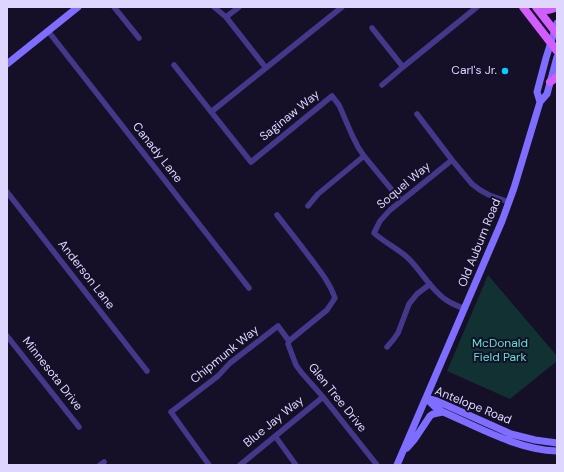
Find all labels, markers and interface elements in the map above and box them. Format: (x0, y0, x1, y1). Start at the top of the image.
place label: Carl's Jr. (451, 64, 497, 78)
marker: Carl's Jr. (500, 66, 510, 76)
street label: Saginaw Way (257, 88, 323, 144)
street label: Canady Lane (129, 120, 185, 186)
street label: Soquel Way (374, 160, 434, 212)
street label: Old Auburn Road (456, 197, 504, 289)
street label: Anderson Lane (55, 238, 117, 312)
street label: Chipmunk Way (188, 323, 262, 387)
street label: Minnesota Drive (19, 334, 85, 414)
park label: McDonald Field Park (472, 337, 528, 365)
street label: Glen Tree Drive (305, 361, 369, 435)
street label: Antelope Road (433, 384, 513, 428)
street label: Blue Jay Way (241, 393, 307, 451)

